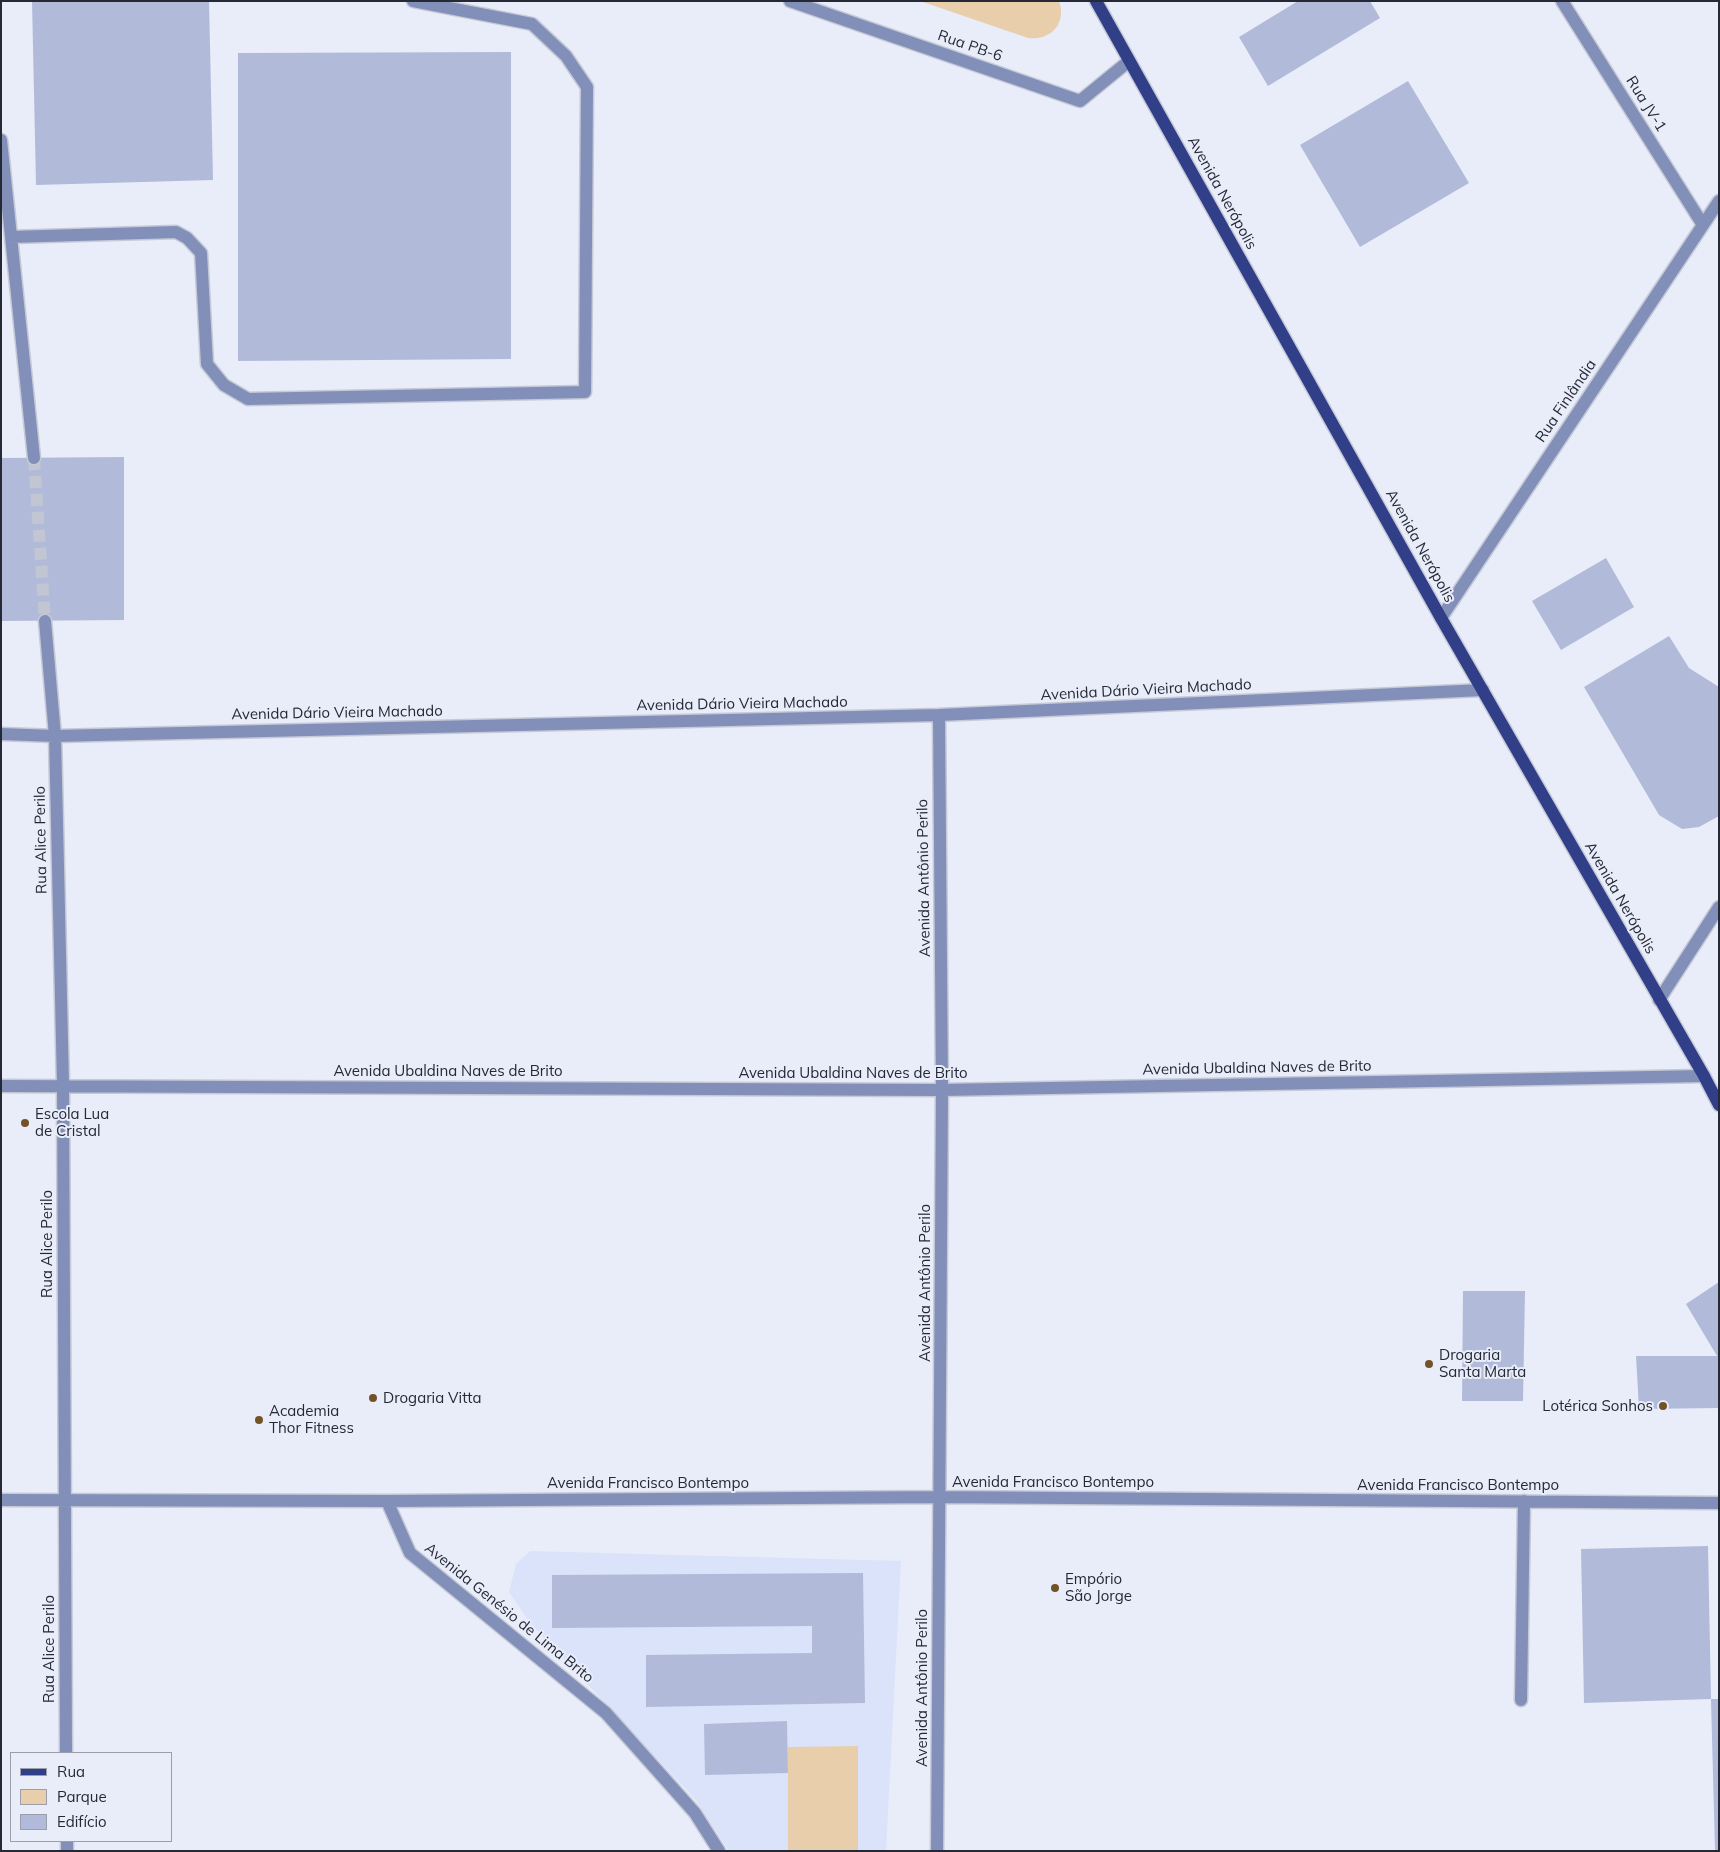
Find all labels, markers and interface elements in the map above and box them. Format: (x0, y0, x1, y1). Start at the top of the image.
street label: Rua PB-6 (935, 27, 1005, 65)
street label: Rua JV-1 (1622, 73, 1670, 135)
street label: Avenida Nerópolis (1184, 133, 1260, 253)
street label: Rua Finlândia (1532, 356, 1600, 446)
street label: Avenida Nerópolis (1382, 486, 1458, 606)
street label: Avenida Dário Vieira Machado (1040, 675, 1252, 705)
street label: Avenida Dário Vieira Machado (636, 693, 848, 715)
street label: Avenida Dário Vieira Machado (231, 702, 443, 724)
street label: Rua Alice Perilo (31, 786, 51, 894)
street label: Avenida Antônio Perilo (914, 799, 934, 957)
street label: Avenida Nerópolis (1581, 839, 1659, 957)
street label: Avenida Ubaldina Naves de Brito (1142, 1057, 1372, 1079)
street label: Avenida Ubaldina Naves de Brito (333, 1062, 563, 1080)
street label: Avenida Ubaldina Naves de Brito (738, 1064, 968, 1082)
place label: Escola Lua de Cristal (35, 1105, 109, 1140)
marker: Escola Lua de Cristal (19, 1117, 31, 1129)
street label: Rua Alice Perilo (38, 1190, 56, 1298)
street label: Avenida Antônio Perilo (916, 1204, 934, 1362)
place label: Drogaria Santa Marta (1439, 1346, 1526, 1381)
marker: Drogaria Santa Marta (1423, 1358, 1435, 1370)
place label: Drogaria Vitta (383, 1389, 481, 1407)
marker: Drogaria Vitta (367, 1392, 379, 1404)
place label: Lotérica Sonhos (1542, 1397, 1653, 1415)
marker: Lotérica Sonhos (1657, 1400, 1669, 1412)
place label: Academia Thor Fitness (269, 1402, 354, 1437)
marker: Academia Thor Fitness (253, 1414, 265, 1426)
street label: Avenida Francisco Bontempo (952, 1473, 1154, 1491)
street label: Avenida Francisco Bontempo (547, 1474, 749, 1492)
street label: Avenida Francisco Bontempo (1357, 1476, 1559, 1494)
street label: Avenida Genésio de Lima Brito (421, 1539, 597, 1687)
place label: Empório São Jorge (1065, 1570, 1132, 1605)
marker: Empório São Jorge (1049, 1582, 1061, 1594)
street label: Rua Alice Perilo (40, 1595, 58, 1703)
street label: Avenida Antônio Perilo (913, 1609, 931, 1767)
legend (10, 1752, 172, 1842)
text: Rua (57, 1762, 85, 1781)
text: Parque (57, 1787, 107, 1806)
text: Edifício (57, 1812, 107, 1831)

